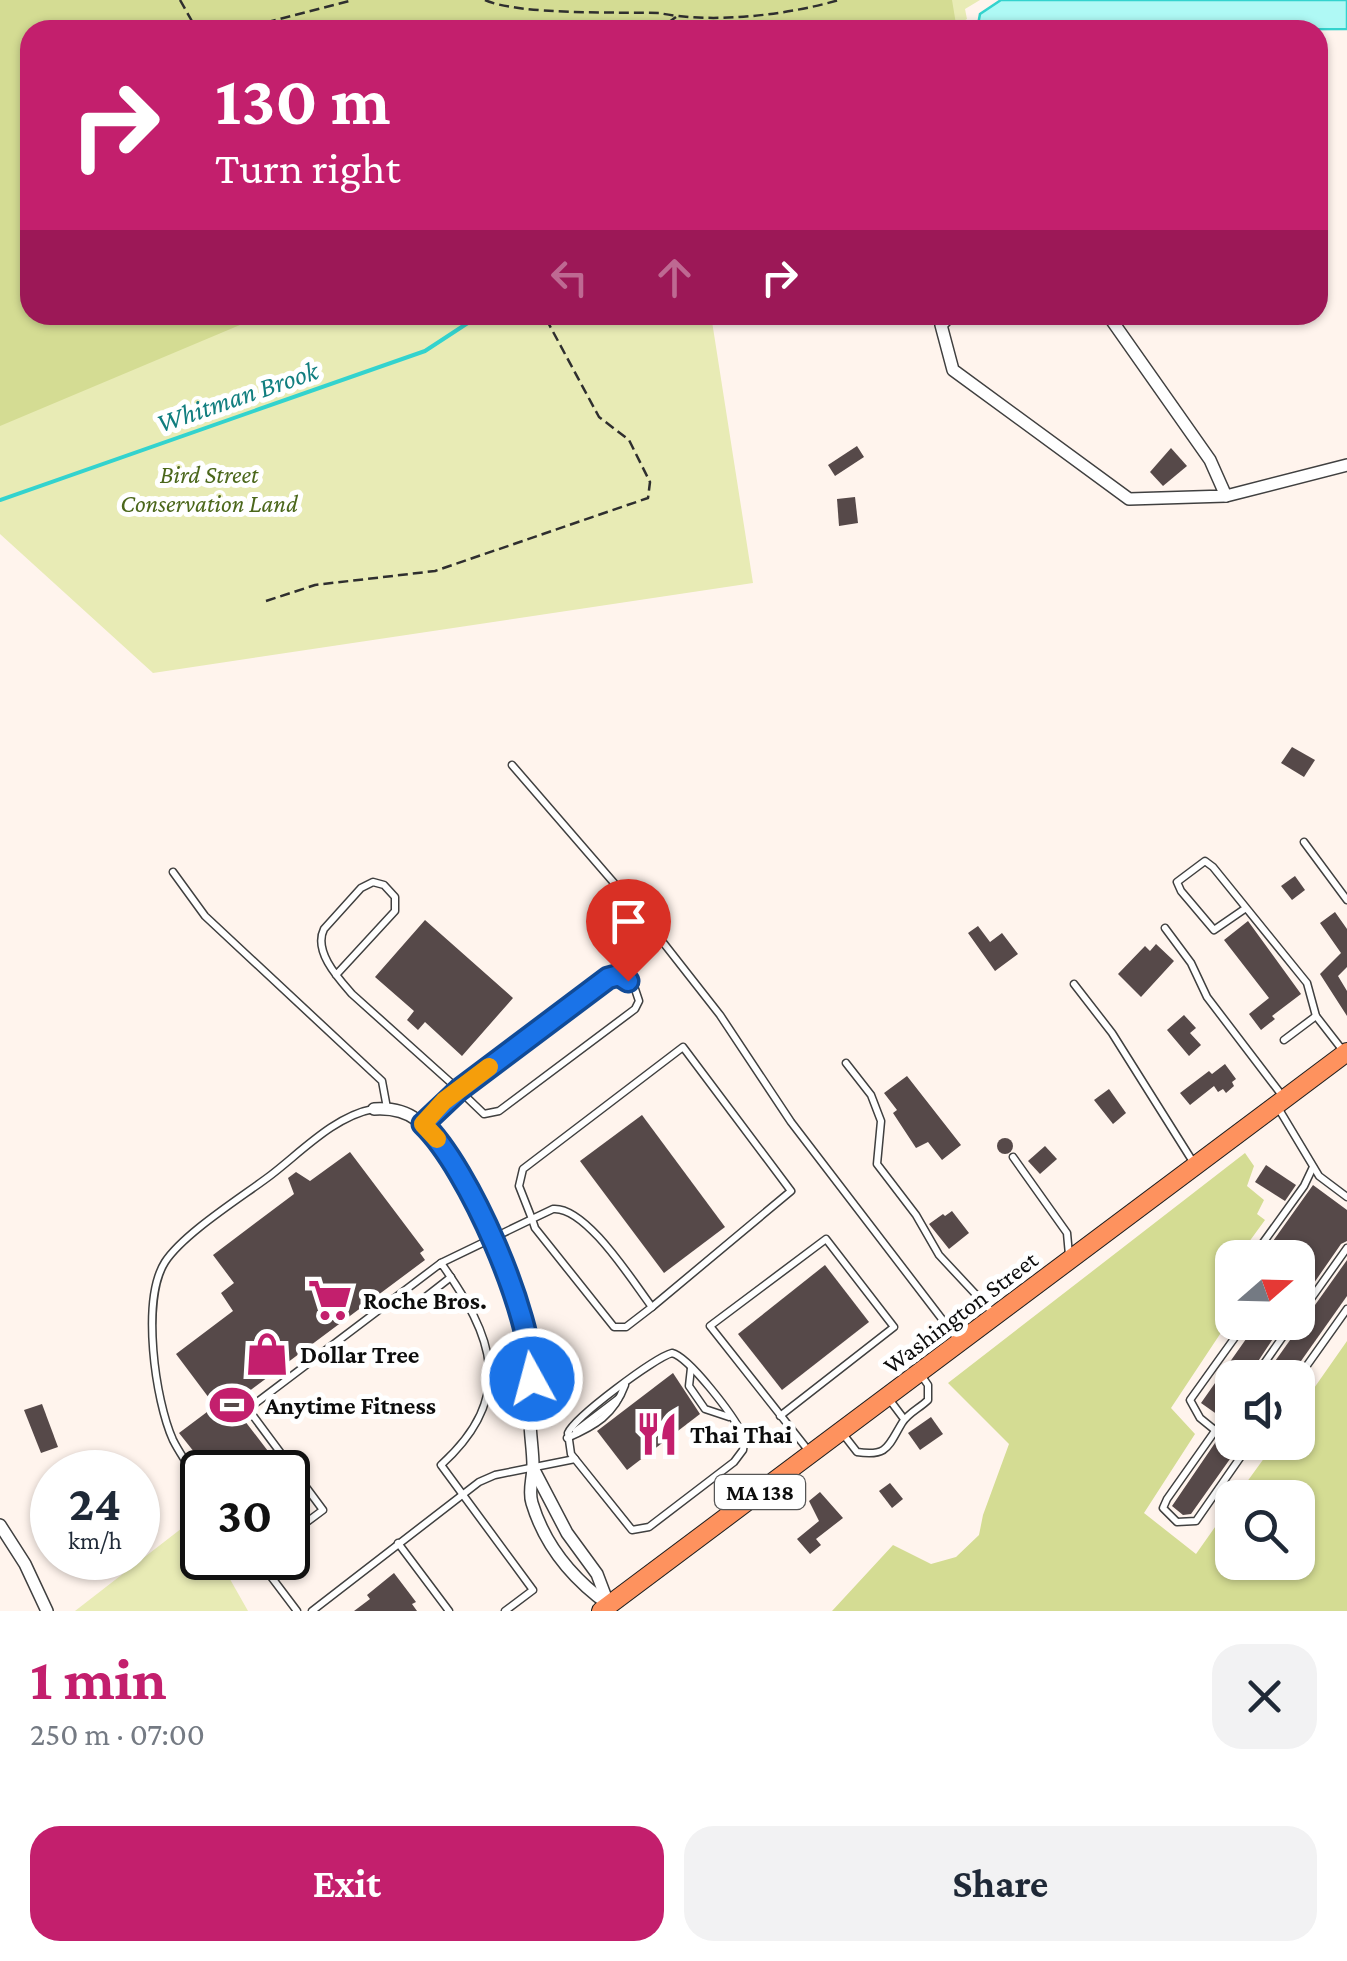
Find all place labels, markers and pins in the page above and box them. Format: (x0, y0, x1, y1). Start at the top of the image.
pin (586, 879, 671, 982)
supermarket icon: Roche Bros. (306, 1276, 354, 1324)
place label: Roche Bros. (363, 1287, 487, 1314)
shop icon: Dollar Tree (243, 1330, 291, 1378)
place label: Dollar Tree (300, 1341, 419, 1368)
sports icon: Anytime Fitness (208, 1381, 256, 1429)
place label: Anytime Fitness (264, 1392, 436, 1419)
restaurant icon: Thai Thai (633, 1410, 681, 1458)
place label: Thai Thai (690, 1421, 792, 1448)

